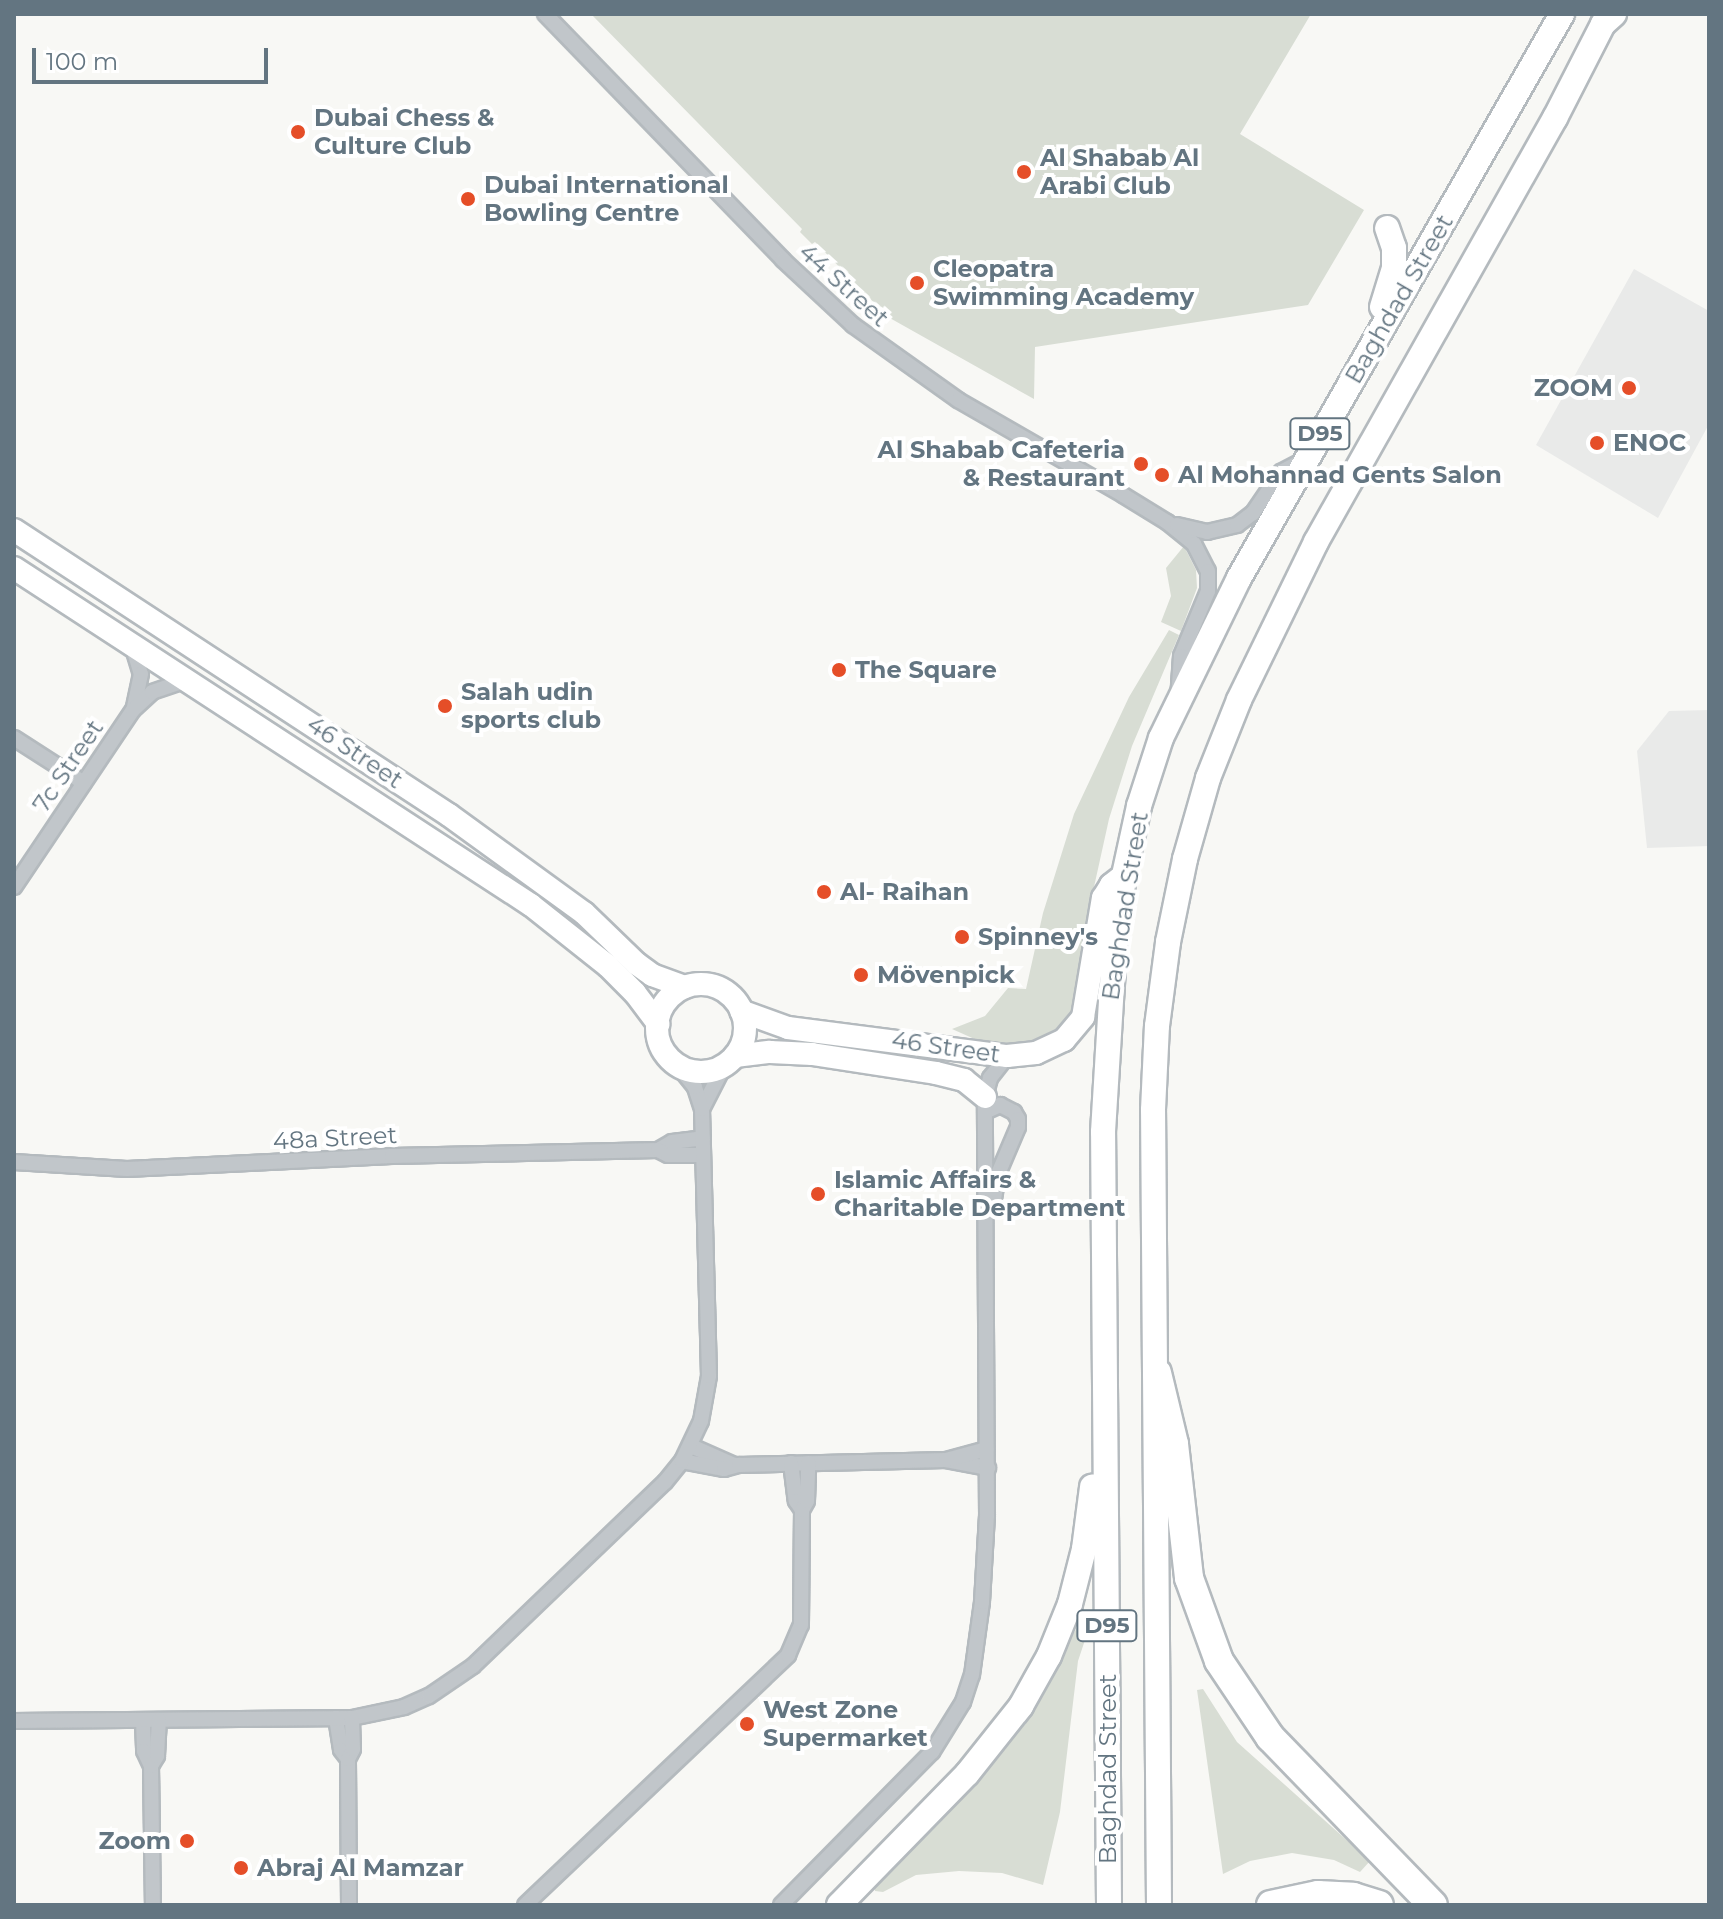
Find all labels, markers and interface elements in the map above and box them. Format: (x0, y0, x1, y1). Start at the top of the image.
scale bar (36, 32, 272, 82)
text: 100 m (46, 47, 118, 76)
place label: Dubai Chess & Culture Club (314, 104, 494, 160)
marker: Dubai Chess & Culture Club (289, 123, 307, 141)
place label: Al Shabab Al Arabi Club (1040, 144, 1199, 200)
marker: Al Shabab Al Arabi Club (1015, 163, 1033, 181)
place label: Dubai International Bowling Centre (484, 171, 729, 227)
marker: Dubai International Bowling Centre (459, 190, 477, 208)
street label: Baghdad Street (1339, 209, 1459, 389)
street label: 44 Street (793, 237, 895, 333)
place label: Cleopatra Swimming Academy (933, 255, 1194, 311)
marker: Cleopatra Swimming Academy (908, 274, 926, 292)
place label: ZOOM (1534, 374, 1613, 402)
marker: ZOOM (1620, 379, 1638, 397)
road number: D95 (1288, 416, 1352, 452)
place label: ENOC (1613, 429, 1686, 457)
marker: ENOC (1588, 434, 1606, 452)
place label: Al Shabab Cafeteria & Restaurant (878, 436, 1125, 492)
marker: Al Shabab Cafeteria & Restaurant (1132, 455, 1150, 473)
place label: Al Mohannad Gents Salon (1178, 461, 1502, 489)
marker: Al Mohannad Gents Salon (1153, 466, 1171, 484)
place label: The Square (855, 656, 997, 684)
marker: The Square (830, 661, 848, 679)
place label: Salah udin sports club (461, 678, 601, 734)
marker: Salah udin sports club (436, 697, 454, 715)
street label: 46 Street (302, 709, 408, 795)
street label: 7c Street (27, 714, 109, 818)
street label: Baghdad Street (1096, 810, 1154, 1002)
place label: Al- Raihan (840, 878, 969, 906)
marker: Al- Raihan (815, 883, 833, 901)
place label: Spinney's (978, 923, 1098, 951)
marker: Spinney's (953, 928, 971, 946)
place label: Mövenpick (877, 961, 1015, 989)
marker: Mövenpick (852, 966, 870, 984)
street label: 46 Street (890, 1025, 1002, 1069)
street label: 48a Street (272, 1120, 398, 1156)
place label: Islamic Affairs & Charitable Department (834, 1166, 1125, 1222)
marker: Islamic Affairs & Charitable Department (809, 1185, 827, 1203)
road number: D95 (1075, 1608, 1139, 1644)
street label: Baghdad Street (1094, 1674, 1122, 1864)
place label: West Zone Supermarket (763, 1696, 928, 1752)
marker: West Zone Supermarket (738, 1715, 756, 1733)
place label: Zoom (98, 1827, 171, 1855)
marker: Zoom (178, 1832, 196, 1850)
place label: Abraj Al Mamzar (257, 1854, 464, 1882)
marker: Abraj Al Mamzar (232, 1859, 250, 1877)

